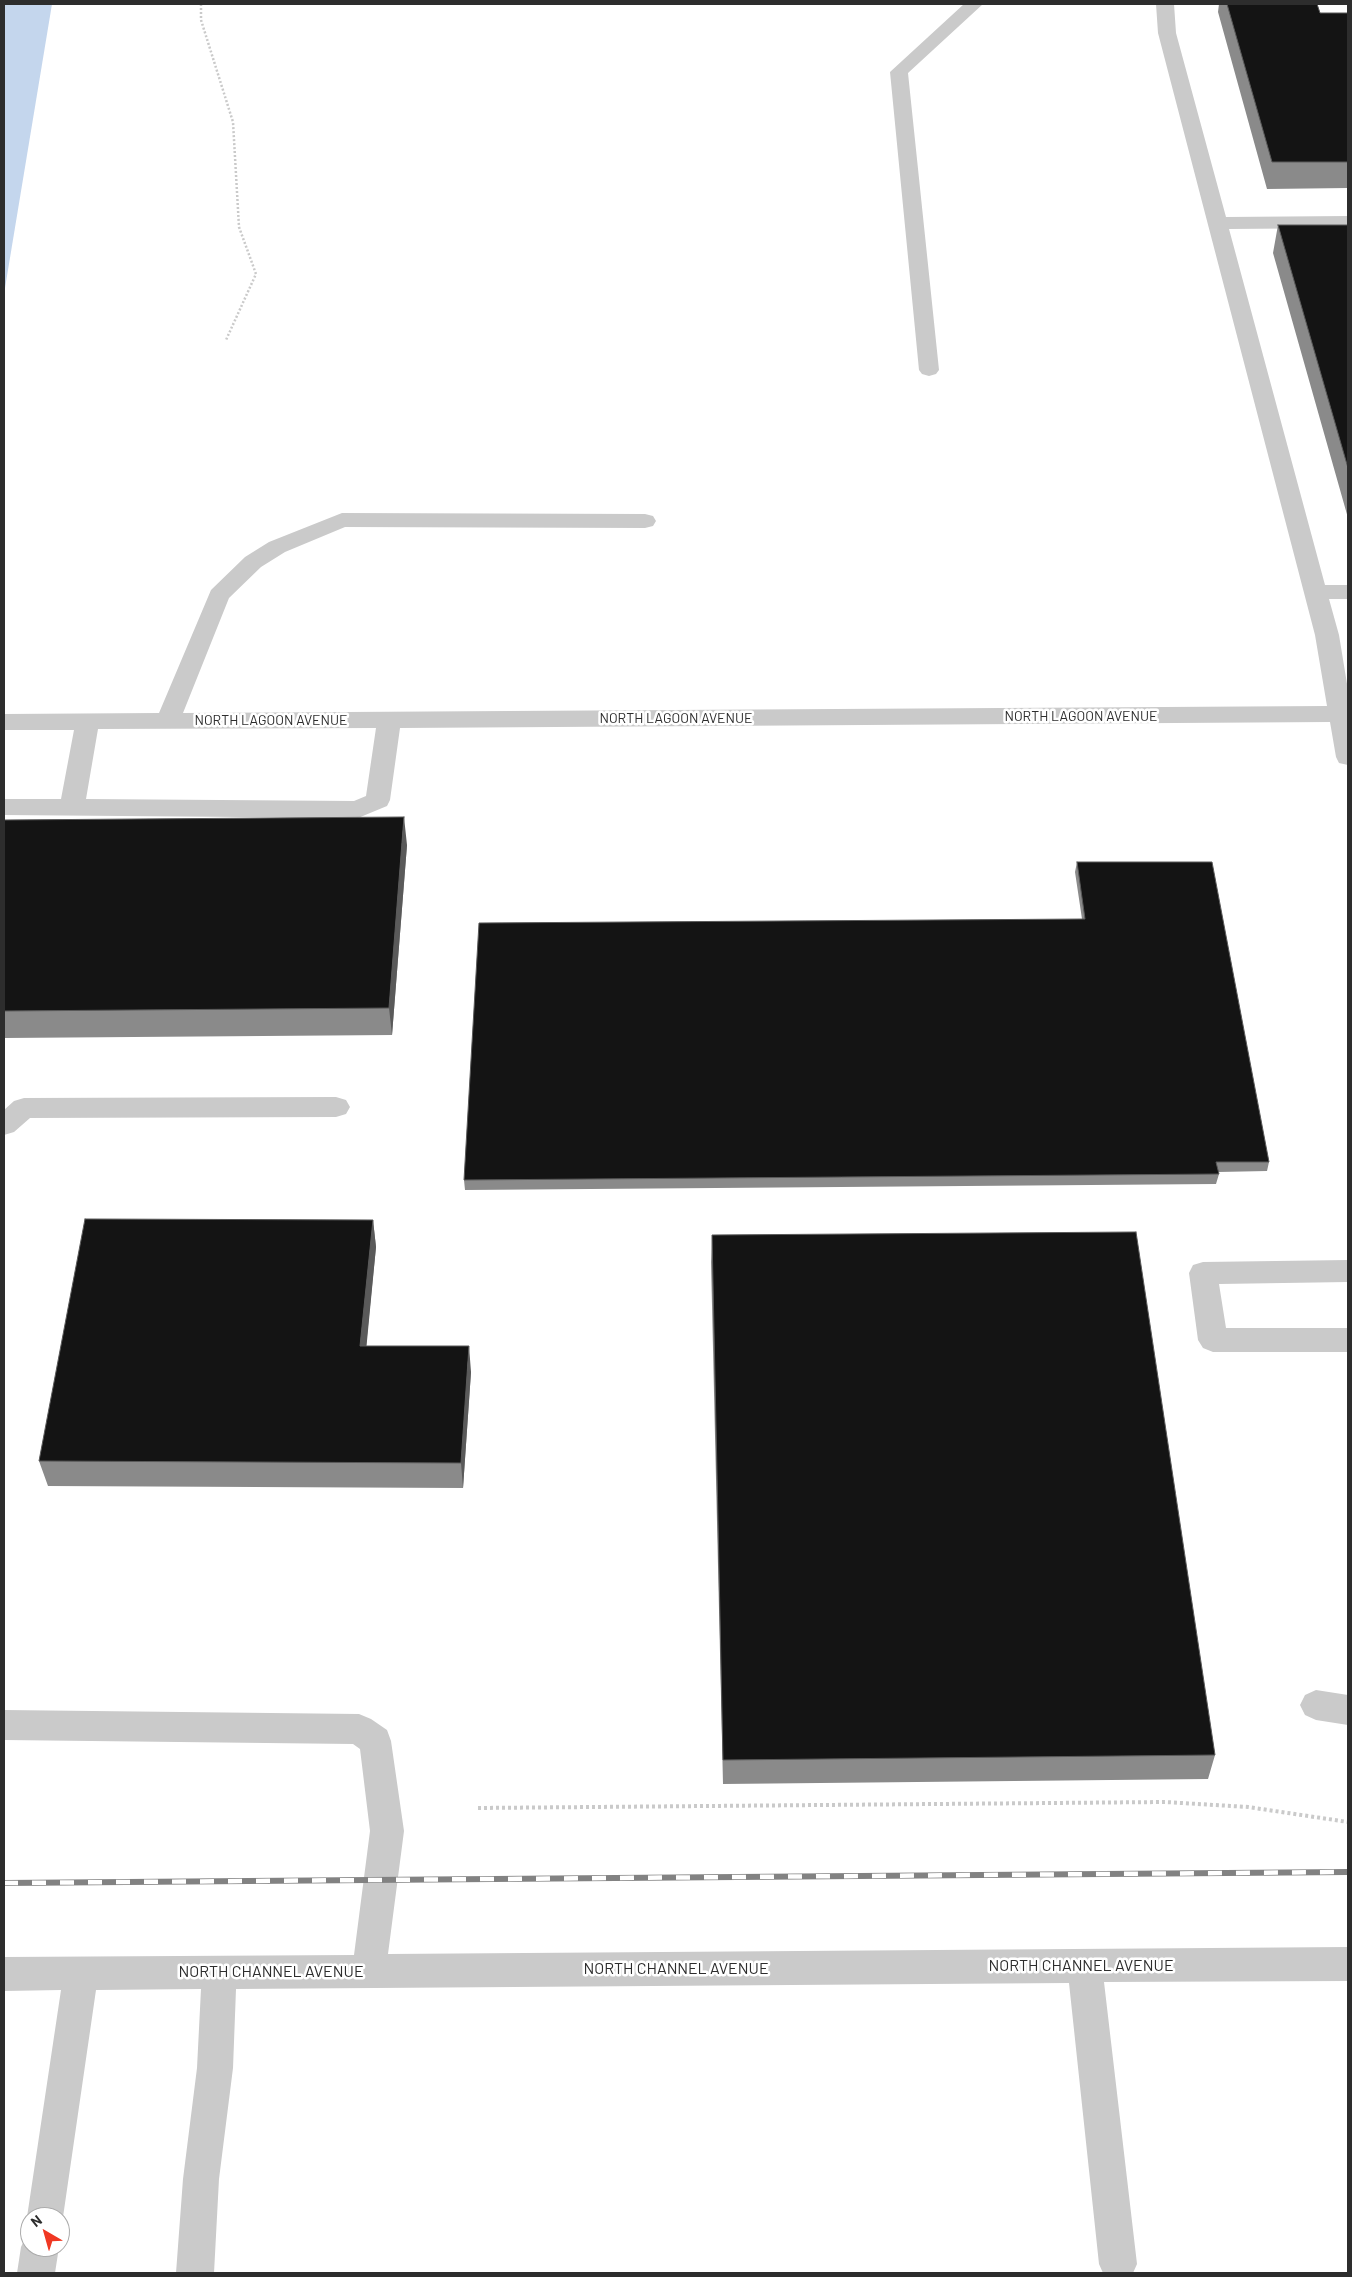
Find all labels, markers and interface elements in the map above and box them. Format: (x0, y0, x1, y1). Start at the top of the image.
street label: NORTH LAGOON AVENUE (1004, 708, 1158, 724)
street label: NORTH LAGOON AVENUE (599, 710, 753, 726)
street label: NORTH LAGOON AVENUE (194, 712, 348, 728)
street label: NORTH CHANNEL AVENUE (988, 1956, 1174, 1976)
street label: NORTH CHANNEL AVENUE (583, 1959, 769, 1979)
street label: NORTH CHANNEL AVENUE (178, 1962, 364, 1982)
north arrow (20, 2207, 70, 2257)
text: N (27, 2211, 45, 2230)

